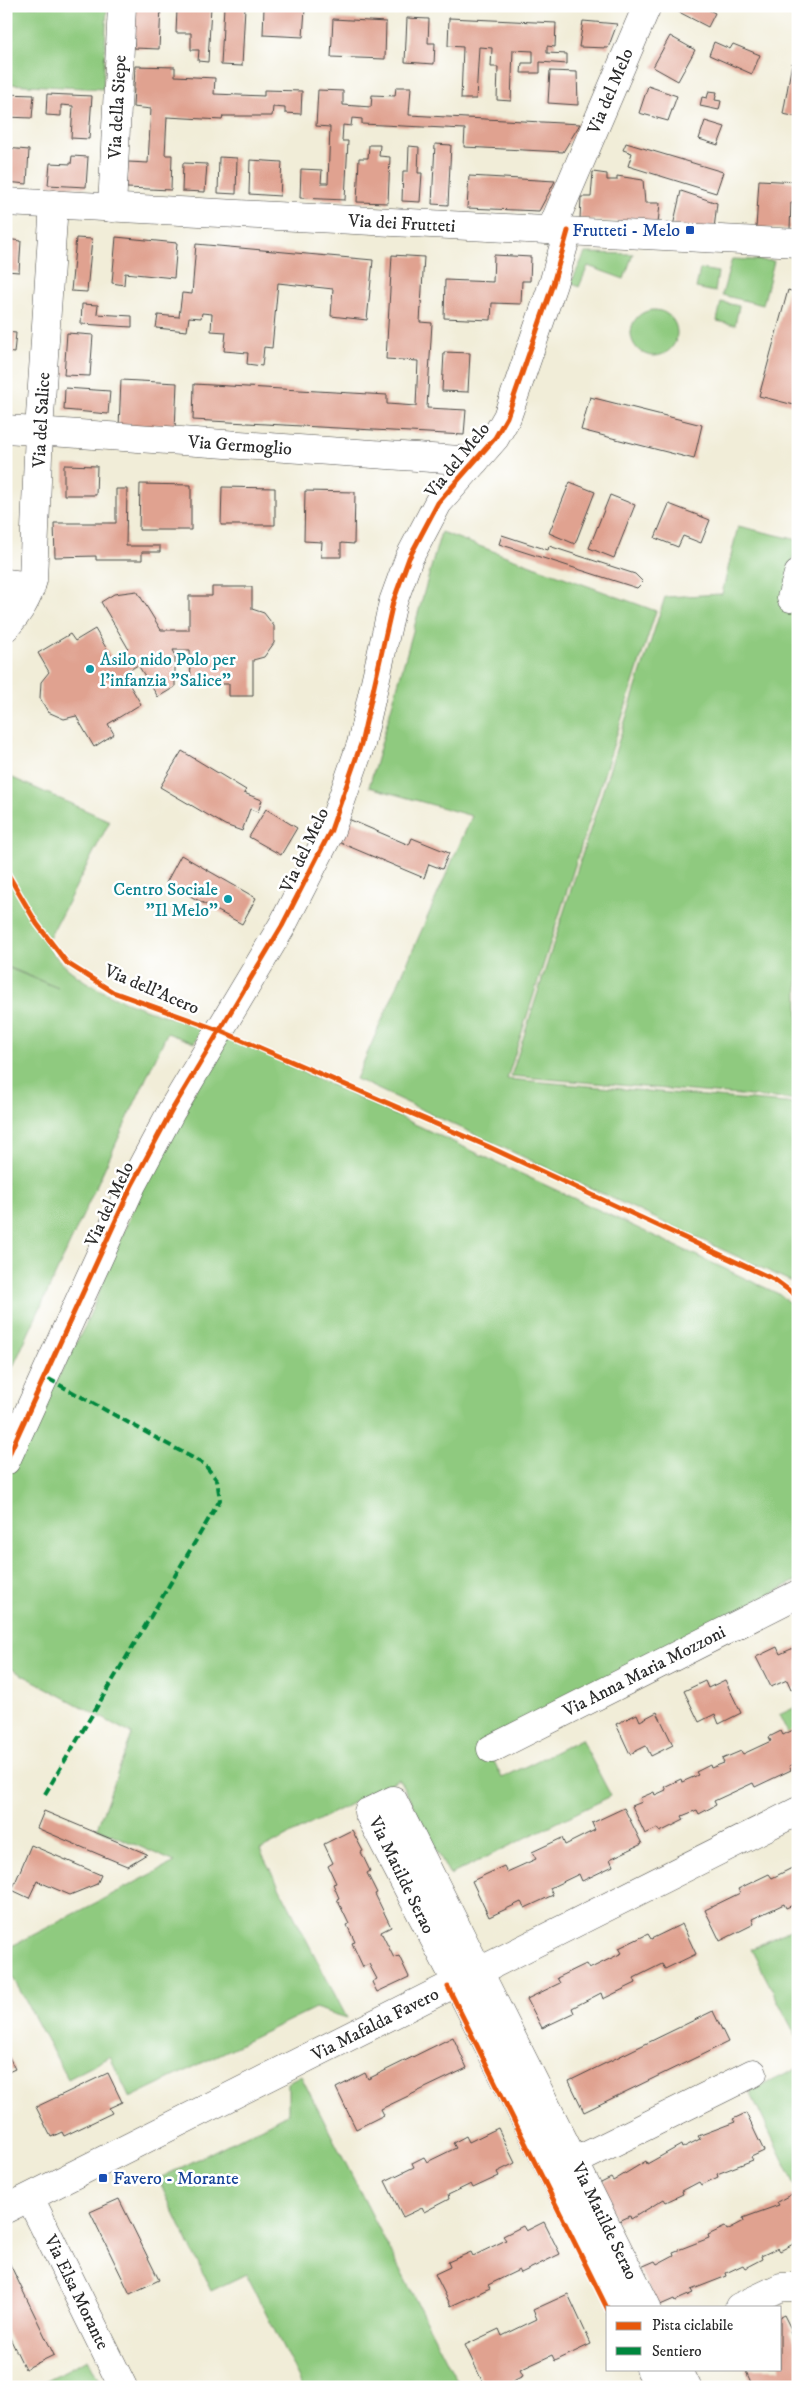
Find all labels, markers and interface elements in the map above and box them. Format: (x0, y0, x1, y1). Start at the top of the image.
street label: Via del Melo (583, 45, 639, 138)
street label: Via della Siepe (104, 54, 132, 161)
street label: Via dei Frutteti (347, 210, 456, 238)
place label: Frutteti - Melo (572, 220, 680, 242)
marker: Frutteti - Melo (684, 224, 696, 236)
street label: Via del Salice (28, 372, 55, 469)
street label: Via del Melo (420, 418, 495, 504)
street label: Via Germoglio (186, 431, 293, 461)
place label: Asilo nido Polo per l'infanzia "Salice" (100, 649, 236, 692)
marker: Asilo nido Polo per l'infanzia "Salice" (84, 663, 96, 675)
street label: Via del Melo (275, 804, 334, 897)
place label: Centro Sociale "Il Melo" (113, 879, 218, 922)
marker: Centro Sociale "Il Melo" (222, 893, 234, 905)
street label: Via dell'Acero (100, 960, 203, 1020)
street label: Via del Melo (80, 1158, 139, 1251)
street label: Via Anna Maria Mozzoni (559, 1621, 729, 1723)
street label: Via Matilde Serao (363, 1812, 439, 1938)
street label: Via Mafalda Favero (307, 1983, 443, 2067)
street label: Via Matilde Serao (566, 2158, 642, 2284)
place label: Favero - Morante (113, 2168, 239, 2190)
marker: Favero - Morante (97, 2172, 109, 2184)
street label: Via Elsa Morante (38, 2231, 113, 2353)
legend (606, 2306, 782, 2370)
text: Pista ciclabile (652, 2316, 733, 2335)
text: Sentiero (652, 2342, 702, 2361)

